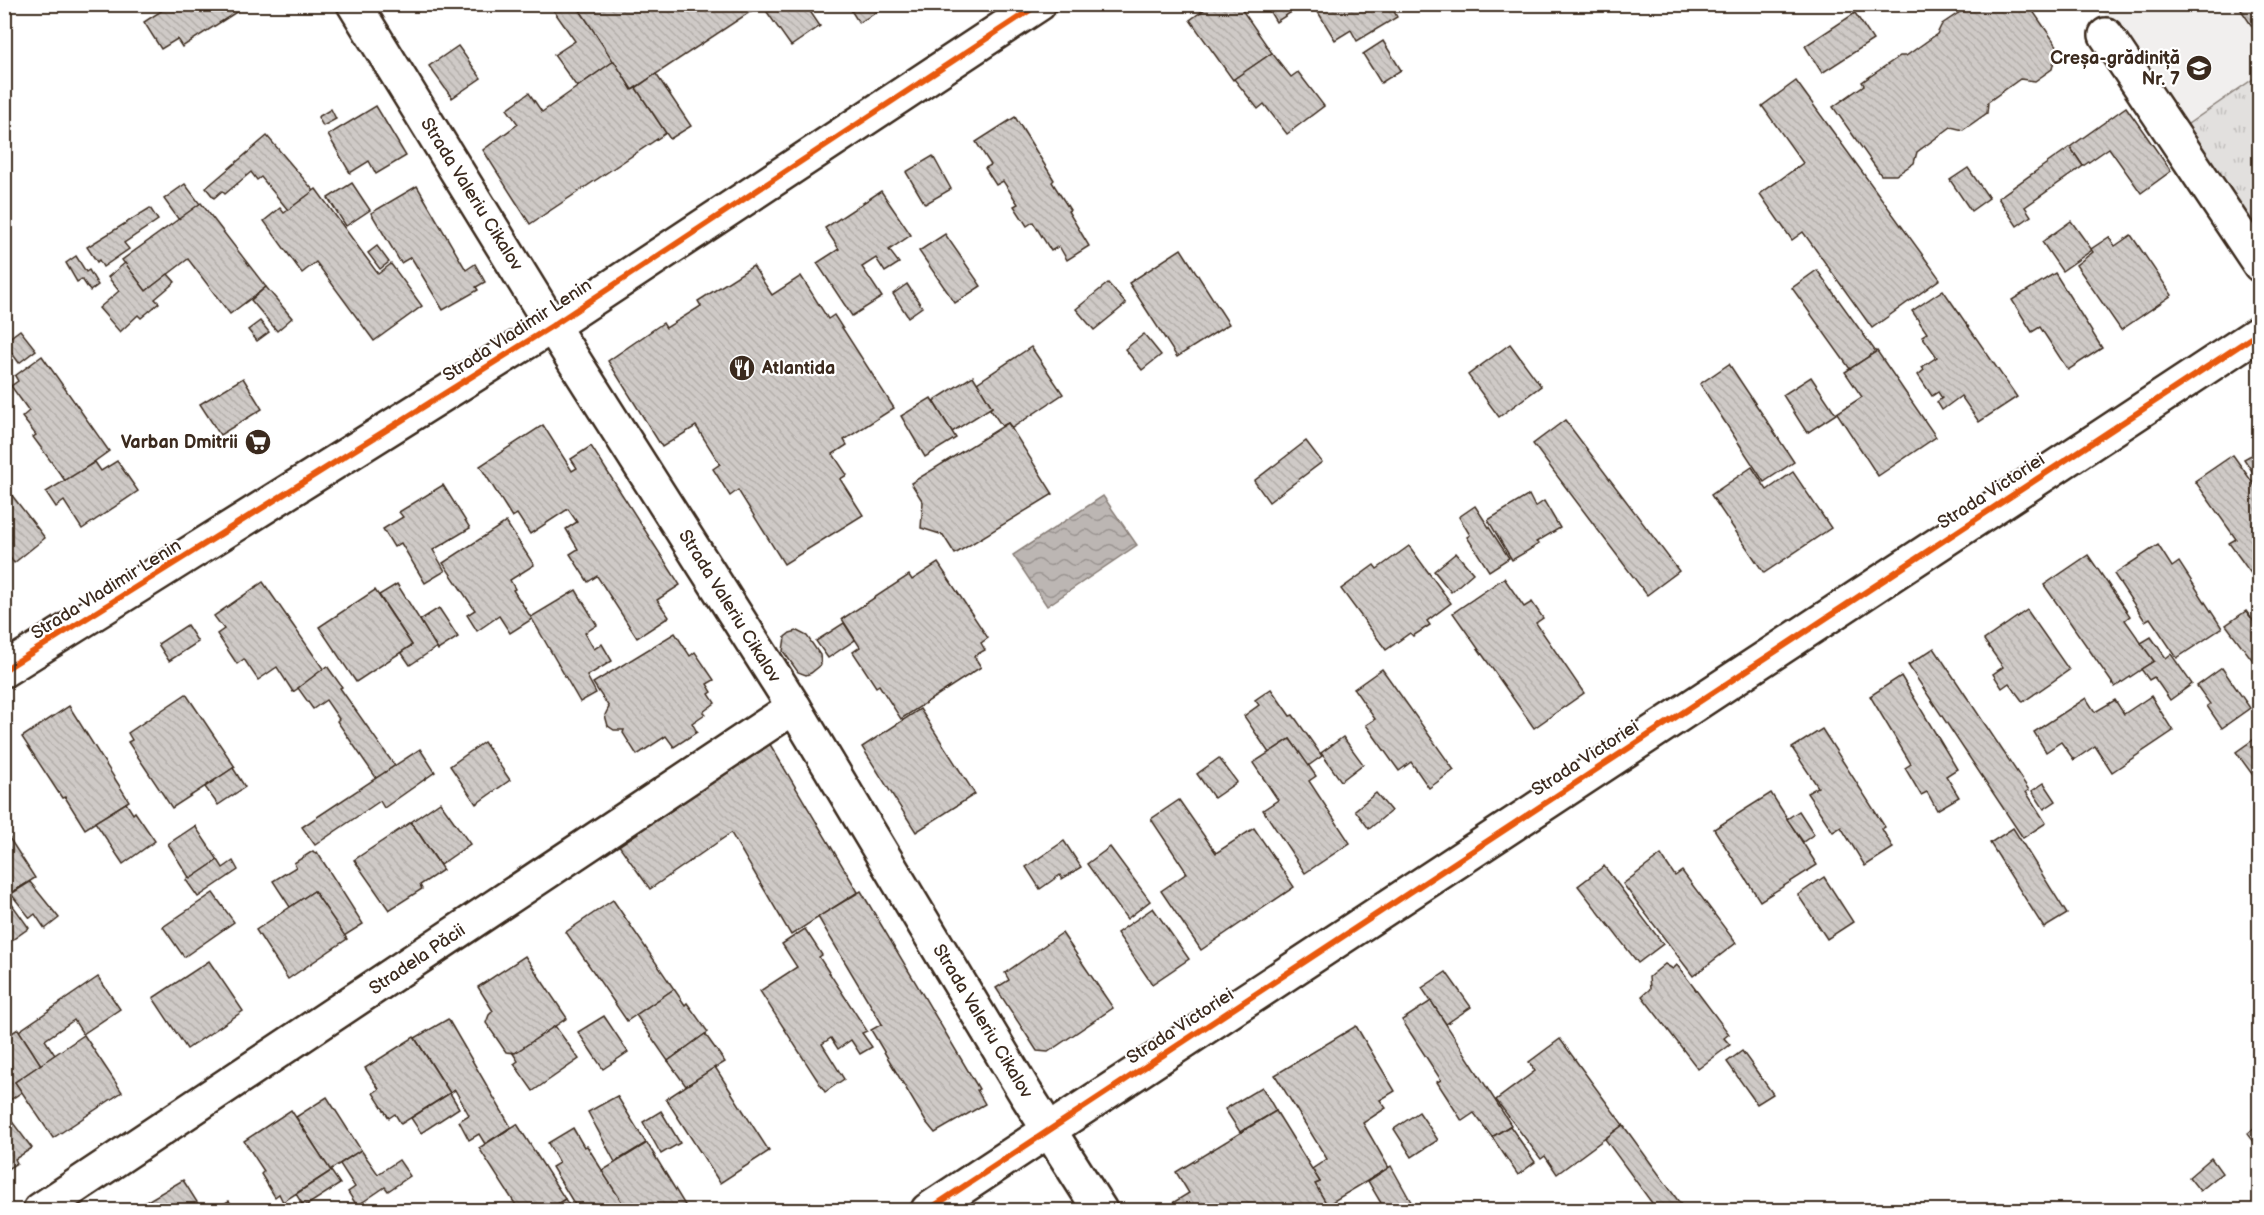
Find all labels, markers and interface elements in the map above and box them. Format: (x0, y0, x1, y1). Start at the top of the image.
place label: Creșa-grădiniță Nr. 7 (2050, 48, 2180, 90)
school or university icon: Creșa-grădiniță Nr. 7 (2184, 53, 2214, 83)
street label: Strada Valeriu Cikalov (416, 114, 527, 275)
street label: Strada Vladimir Lenin (439, 275, 595, 386)
restaurant icon: Atlantida (727, 353, 757, 383)
place label: Atlantida (761, 358, 835, 379)
supermarket icon: Varban Dmitrii (243, 427, 273, 457)
place label: Varban Dmitrii (121, 432, 238, 453)
street label: Strada Victoriei (1934, 449, 2049, 534)
street label: Strada Valeriu Cikalov (674, 526, 785, 687)
street label: Strada Vladimir Lenin (27, 535, 185, 644)
street label: Strada Victoriei (1528, 716, 1643, 801)
street label: Stradela Păcii (365, 920, 469, 999)
street label: Strada Valeriu Cikalov (928, 940, 1037, 1102)
street label: Strada Victoriei (1123, 984, 1238, 1069)

